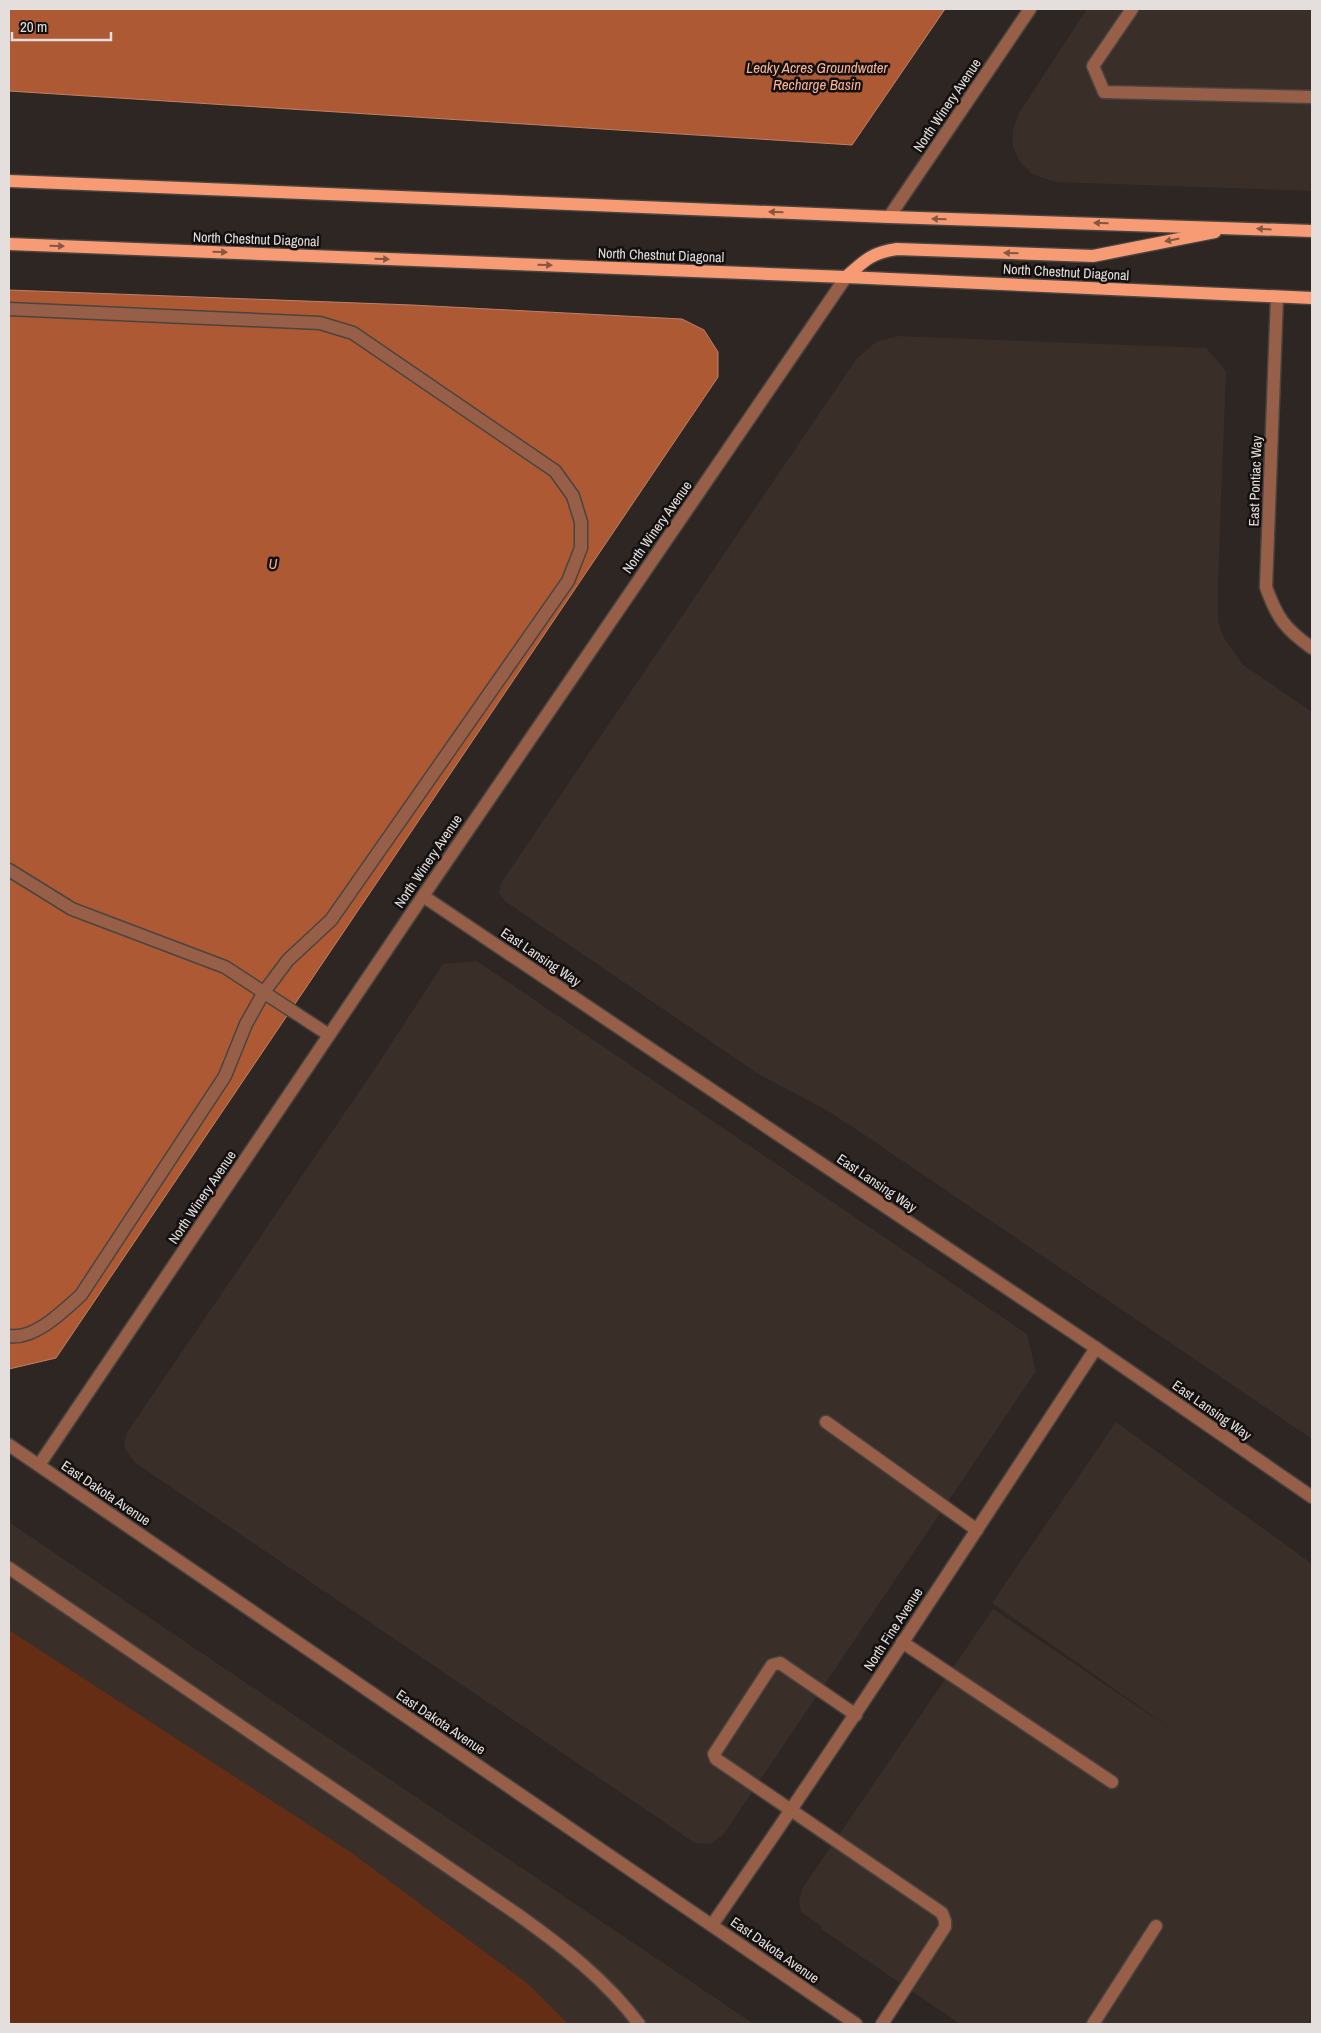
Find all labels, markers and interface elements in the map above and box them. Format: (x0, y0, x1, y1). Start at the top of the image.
scale bar (12, 10, 111, 42)
text: 20 m (20, 16, 47, 37)
street label: North Winery Avenue (909, 55, 985, 155)
water label: Leaky Acres Groundwater Recharge Basin (746, 57, 889, 95)
one-way arrow (768, 208, 784, 216)
one-way arrow (930, 214, 946, 222)
one-way arrow (1093, 219, 1109, 227)
one-way arrow (1255, 224, 1271, 232)
street label: North Chestnut Diagonal (193, 228, 319, 250)
one-way arrow (1164, 237, 1180, 245)
one-way arrow (50, 242, 66, 250)
street label: North Chestnut Diagonal (598, 244, 724, 266)
one-way arrow (212, 249, 228, 257)
one-way arrow (1003, 249, 1019, 257)
one-way arrow (374, 255, 390, 263)
street label: North Chestnut Diagonal (1002, 260, 1130, 284)
one-way arrow (537, 261, 553, 269)
street label: East Pontiac Way (1244, 435, 1266, 527)
street label: North Winery Avenue (618, 477, 696, 577)
water label: U (269, 553, 278, 574)
street label: North Winery Avenue (390, 811, 466, 911)
street label: East Lansing Way (498, 924, 585, 991)
street label: North Winery Avenue (164, 1147, 240, 1247)
street label: East Lansing Way (834, 1150, 921, 1217)
street label: East Lansing Way (1169, 1376, 1255, 1444)
street label: East Dakota Avenue (58, 1457, 154, 1529)
street label: North Fine Avenue (859, 1584, 927, 1674)
street label: East Dakota Avenue (393, 1686, 489, 1758)
street label: East Dakota Avenue (727, 1913, 823, 1987)

